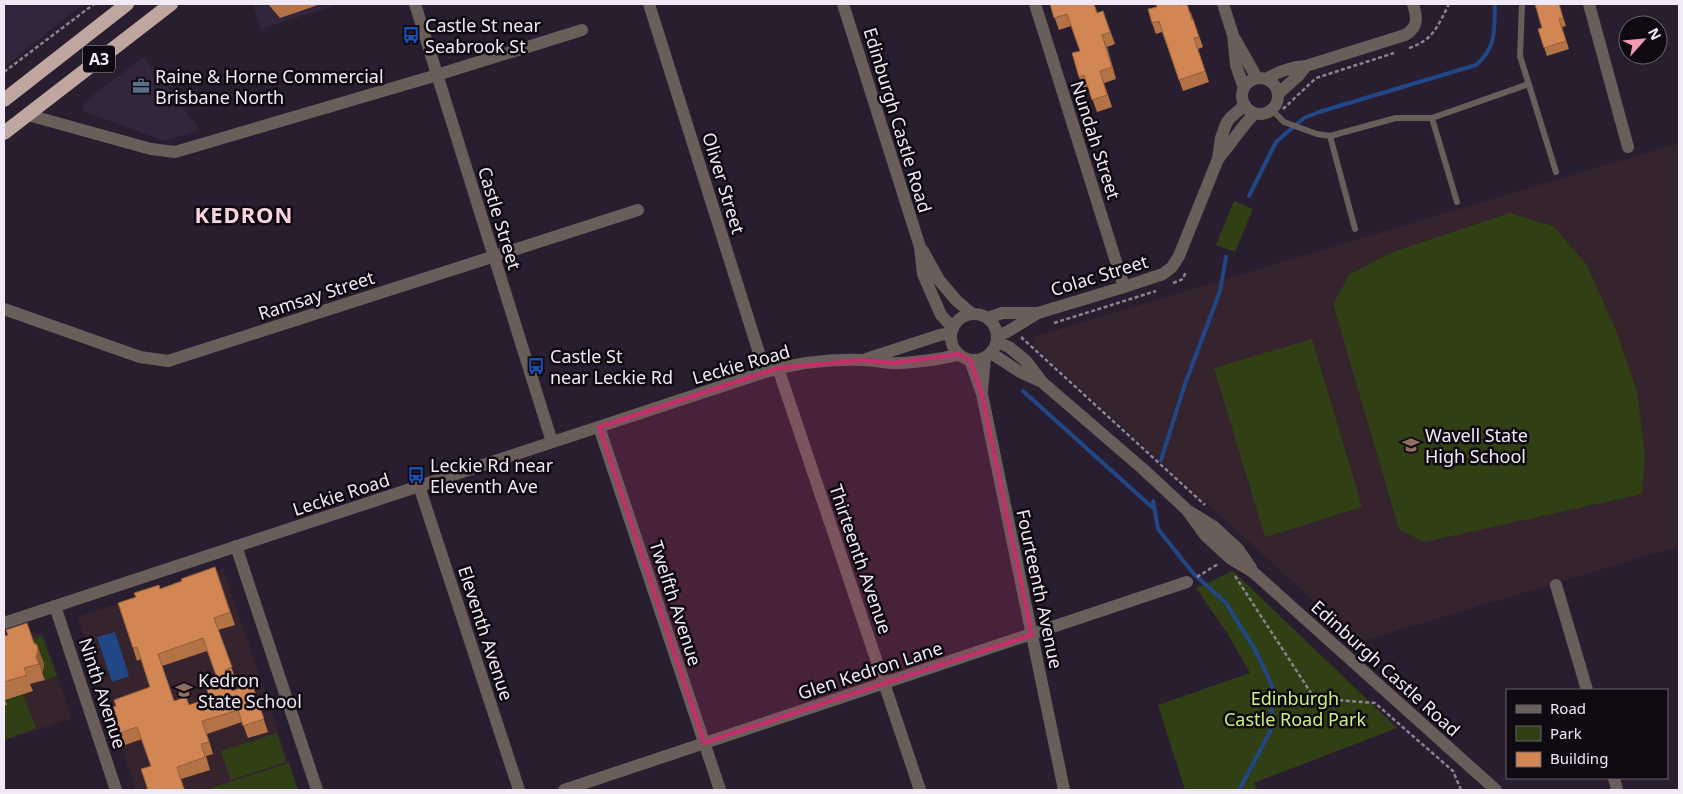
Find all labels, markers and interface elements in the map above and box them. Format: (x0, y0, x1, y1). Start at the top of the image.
place label: Castle St near Seabrook St (425, 13, 542, 58)
north arrow (1618, 15, 1668, 65)
street label: Edinburgh Castle Road (858, 24, 938, 216)
text: N (1644, 24, 1666, 43)
bus stop icon: Castle St near Seabrook St (401, 25, 421, 45)
road number: A3 (83, 46, 115, 72)
place label: Raine & Horne Commercial Brisbane North (155, 64, 384, 109)
office icon: Raine & Horne Commercial Brisbane North (131, 76, 151, 96)
street label: Nundah Street (1066, 78, 1127, 203)
street label: Oliver Street (697, 129, 751, 237)
street label: Castle Street (473, 164, 527, 273)
district label: KEDRON (195, 199, 293, 229)
street label: Colac Street (1047, 249, 1151, 301)
street label: Ramsay Street (255, 265, 378, 325)
street label: Leckie Road (689, 339, 793, 389)
place label: Castle St near Leckie Rd (550, 344, 673, 389)
bus stop icon: Castle St near Leckie Rd (526, 356, 546, 376)
place label: Wavell State High School (1425, 423, 1528, 468)
school or university icon: Wavell State High School (1401, 435, 1421, 455)
place label: Leckie Rd near Eleventh Ave (430, 453, 554, 498)
bus stop icon: Leckie Rd near Eleventh Ave (406, 465, 426, 485)
street label: Leckie Road (289, 467, 393, 521)
street label: Thirteenth Avenue (824, 481, 898, 637)
street label: Fourteenth Avenue (1011, 507, 1069, 671)
street label: Twelfth Avenue (644, 537, 708, 669)
street label: Eleventh Avenue (453, 563, 519, 703)
street label: Edinburgh Castle Road (1306, 595, 1466, 741)
street label: Ninth Avenue (74, 635, 132, 751)
street label: Glen Kedron Lane (795, 635, 945, 705)
place label: Kedron State School (198, 668, 302, 713)
school or university icon: Kedron State School (174, 680, 194, 700)
park label: Edinburgh Castle Road Park (1224, 686, 1366, 731)
legend (1506, 689, 1668, 779)
text: Road (1550, 698, 1586, 718)
text: Park (1550, 723, 1582, 743)
text: Building (1550, 748, 1608, 768)

